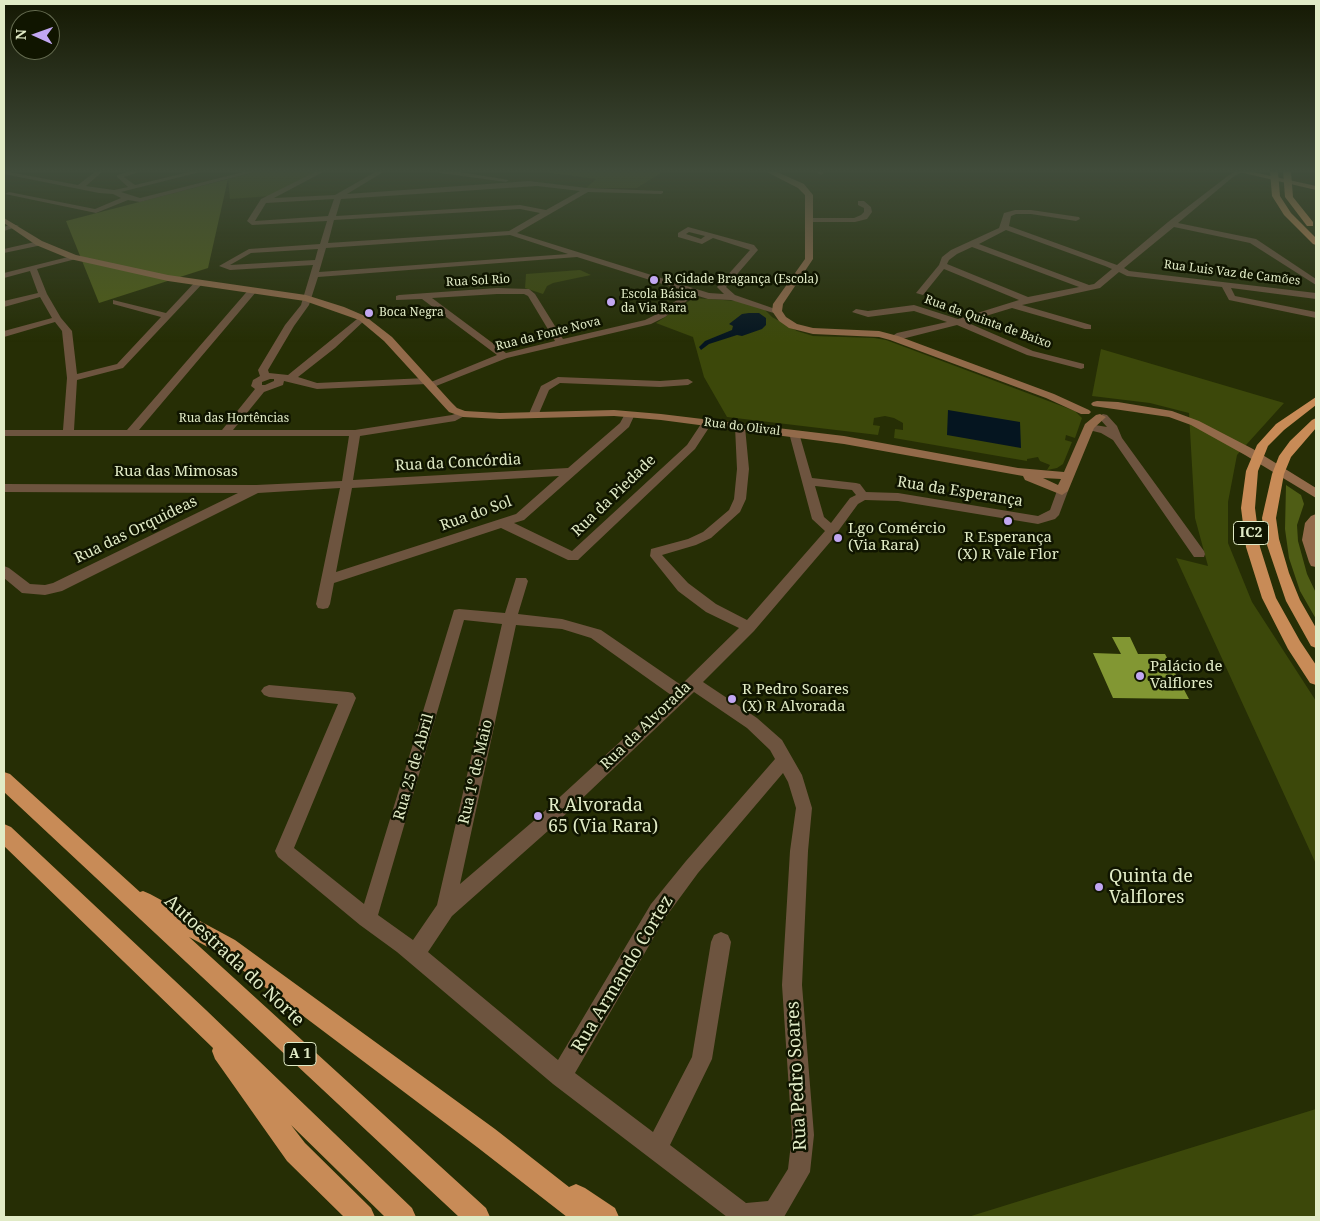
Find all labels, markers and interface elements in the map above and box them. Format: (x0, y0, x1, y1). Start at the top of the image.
north arrow (10, 10, 60, 60)
text: N (11, 29, 30, 40)
street label: Rua Luis Vaz de Camões (1163, 257, 1301, 289)
street label: Rua Sol Rio (446, 272, 510, 290)
place label: R Cidade Bragança (Escola) (664, 273, 818, 287)
marker: R Cidade Bragança (Escola) (648, 274, 660, 286)
place label: Escola Básica da Via Rara (621, 288, 697, 316)
street label: Rua da Quinta de Baixo (923, 292, 1053, 352)
marker: Escola Básica da Via Rara (605, 296, 617, 308)
place label: Boca Negra (379, 306, 444, 320)
marker: Boca Negra (363, 307, 375, 319)
street label: Rua da Fonte Nova (494, 314, 602, 354)
street label: Rua das Hortências (179, 412, 289, 426)
street label: Rua do Olival (703, 415, 781, 439)
street label: Rua da Concórdia (394, 451, 522, 475)
street label: Rua da Piedade (568, 451, 660, 541)
street label: Rua das Mimosas (114, 463, 238, 481)
street label: Rua da Esperança (896, 473, 1024, 511)
street label: Rua das Orquideas (72, 492, 200, 568)
street label: Rua do Sol (438, 493, 514, 535)
marker: R Esperança (X) R Vale Flor (1002, 515, 1014, 527)
place label: Lgo Comércio (Via Rara) (848, 520, 946, 555)
road number: IC2 (1234, 522, 1268, 544)
place label: R Esperança (X) R Vale Flor (957, 529, 1059, 564)
marker: Lgo Comércio (Via Rara) (832, 532, 844, 544)
place label: Palácio de Valflores (1150, 658, 1223, 693)
marker: Palácio de Valflores (1134, 670, 1146, 682)
street label: Rua da Alvorada (597, 678, 695, 774)
place label: R Pedro Soares (X) R Alvorada (742, 681, 849, 716)
marker: R Pedro Soares (X) R Alvorada (726, 693, 738, 705)
street label: Rua 25 de Abril (390, 712, 438, 822)
street label: Rua 1º de Maio (455, 718, 497, 826)
place label: R Alvorada 65 (Via Rara) (548, 795, 658, 838)
marker: R Alvorada 65 (Via Rara) (532, 810, 544, 822)
place label: Quinta de Valflores (1109, 866, 1193, 909)
marker: Quinta de Valflores (1093, 881, 1105, 893)
street label: Autoestrada do Norte (160, 891, 308, 1031)
street label: Rua Armando Cortez (568, 892, 678, 1056)
street label: Rua Pedro Soares (782, 1001, 812, 1151)
road number: A 1 (284, 1042, 316, 1066)

